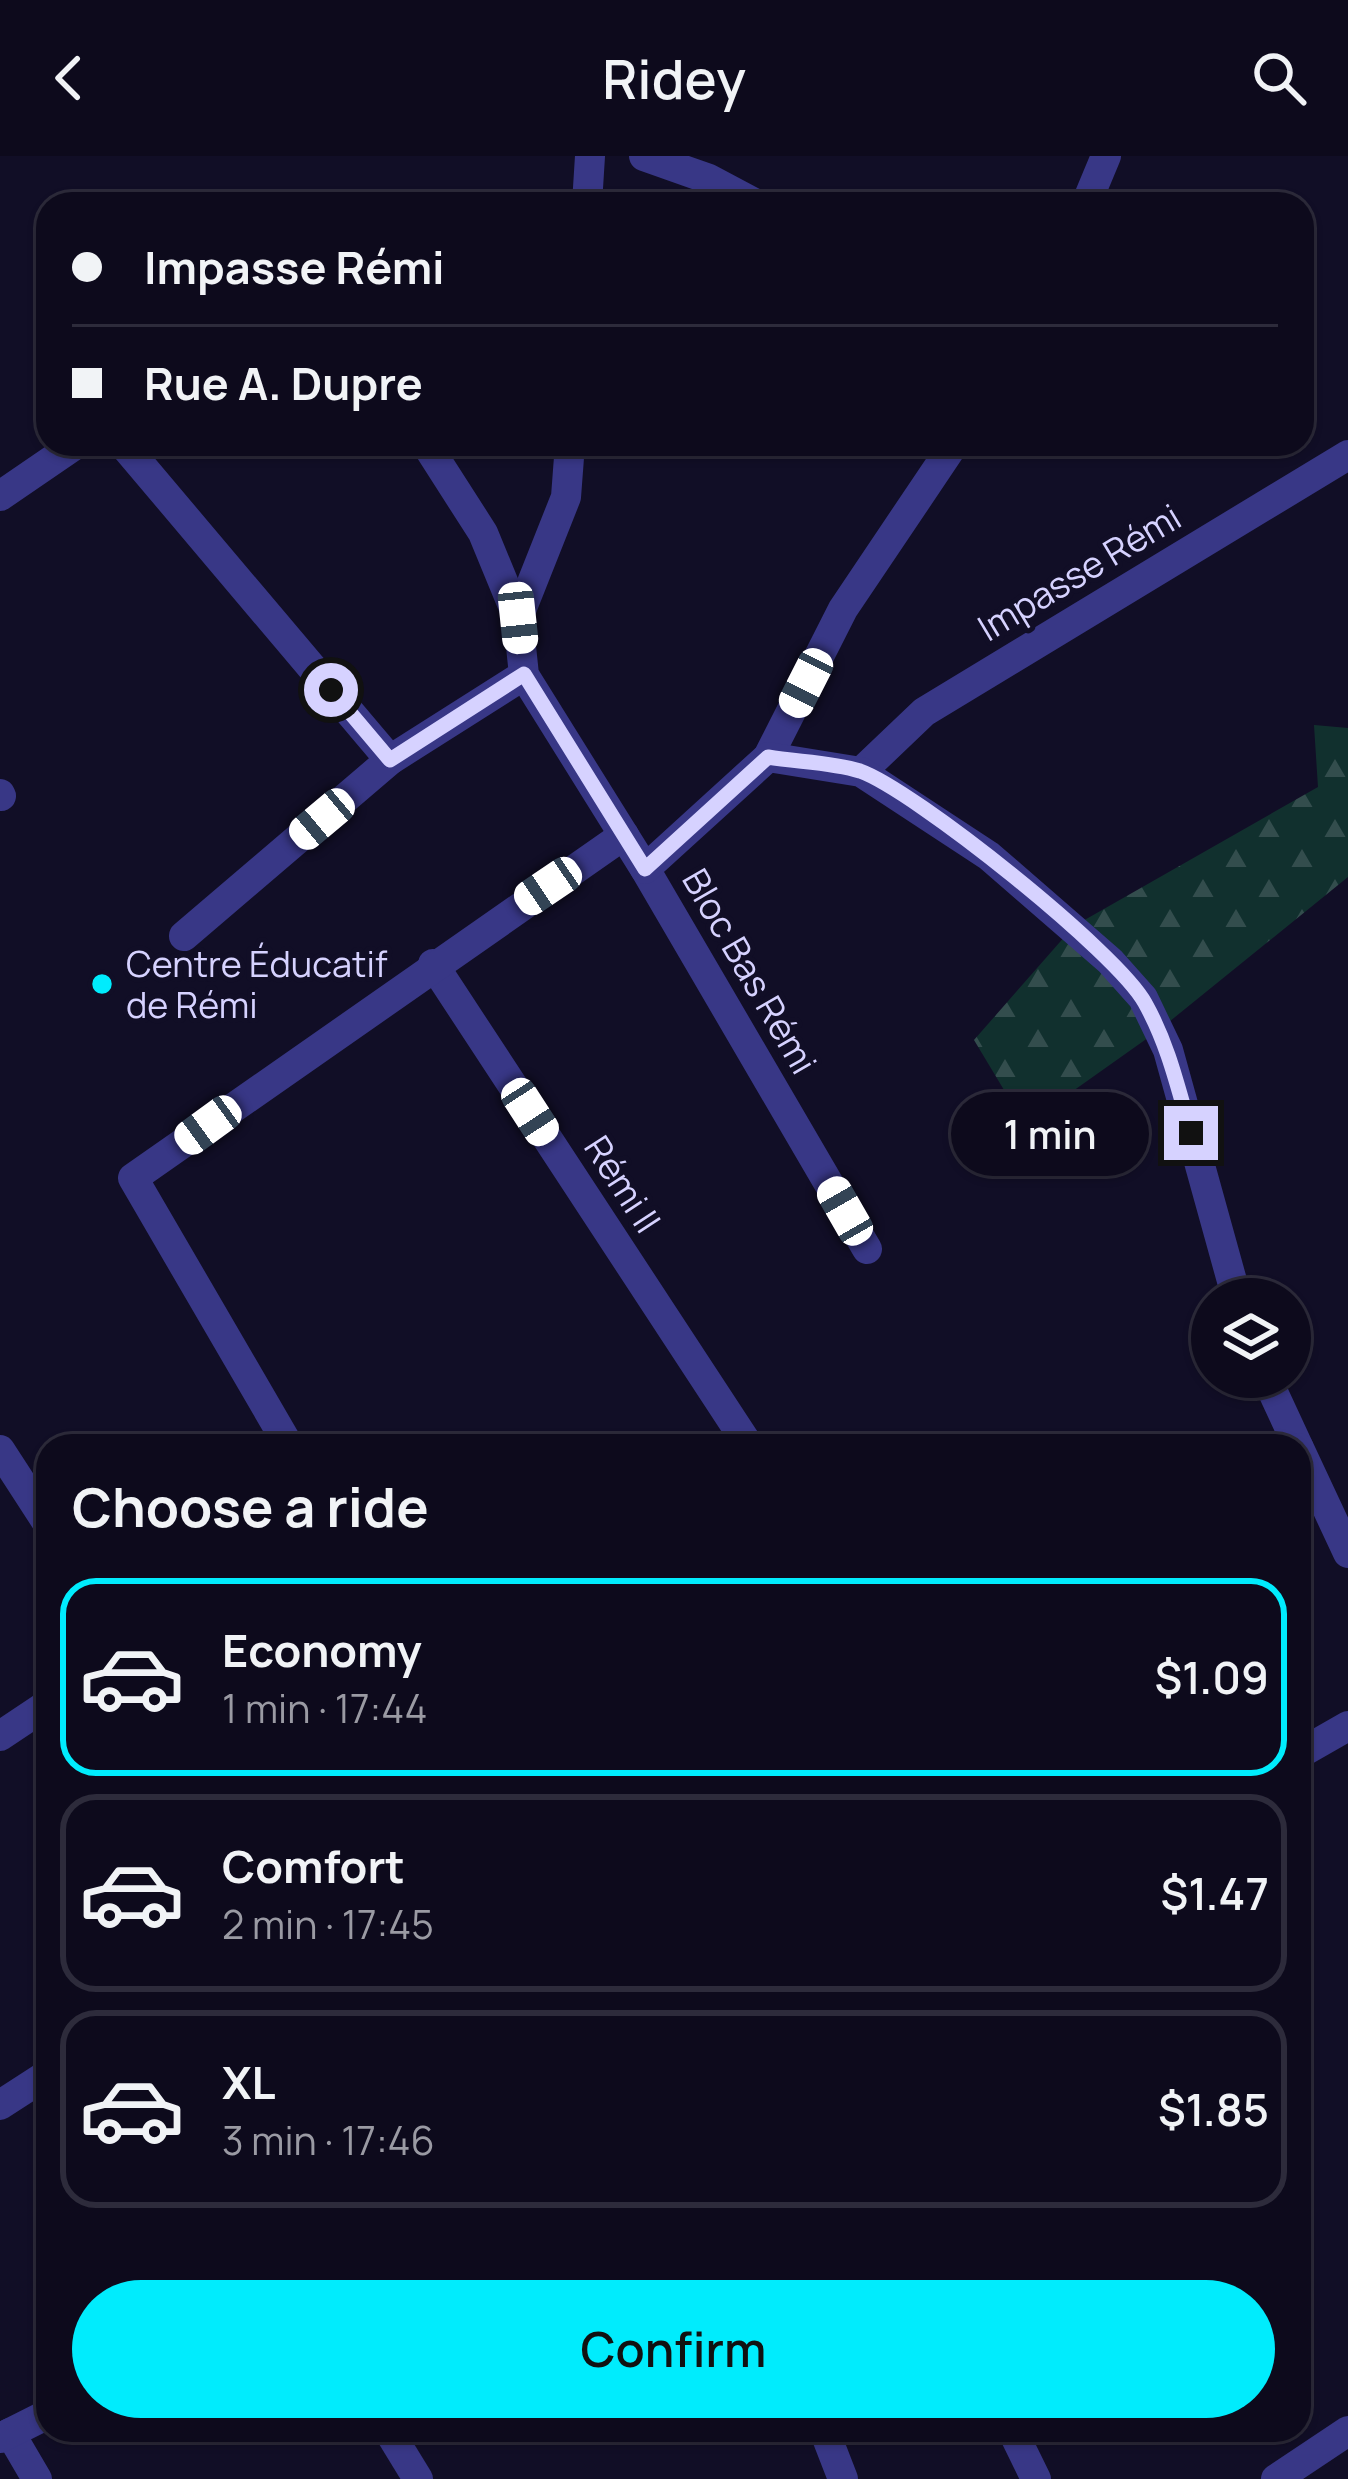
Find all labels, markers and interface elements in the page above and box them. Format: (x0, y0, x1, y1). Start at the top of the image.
text: Ridey (602, 41, 746, 115)
icon: back (36, 45, 102, 111)
icon: search (1246, 45, 1312, 111)
text: Impasse Rémi (144, 236, 445, 298)
text: Rue A. Dupre (144, 352, 423, 414)
street label: Impasse Rémi (968, 492, 1190, 652)
car (496, 580, 540, 656)
car (774, 643, 838, 723)
route start (304, 663, 358, 717)
car (283, 782, 361, 856)
car (508, 851, 588, 921)
street label: Bloc Bas Rémi (671, 860, 829, 1082)
place label: Centre Éducatif de Rémi (126, 939, 388, 1029)
marker: Centre Éducatif de Rémi (89, 971, 115, 997)
car (495, 1072, 565, 1152)
car (168, 1089, 248, 1161)
callout: 1 min (951, 1091, 1149, 1175)
route end (1164, 1106, 1218, 1160)
text: 1 min (1004, 1107, 1096, 1161)
street label: Rémi II (574, 1126, 672, 1242)
car (811, 1171, 879, 1251)
map controls (1191, 1278, 1311, 1398)
button: layers (1191, 1278, 1311, 1398)
text: Choose a ride (72, 1469, 429, 1543)
text: Economy (222, 1619, 422, 1681)
icon: car (78, 1623, 186, 1731)
text: $1.09 (1154, 1646, 1269, 1708)
text: 1 min · 17:44 (222, 1681, 428, 1735)
text: Comfort (222, 1835, 405, 1897)
icon: car (78, 1839, 186, 1947)
text: $1.47 (1161, 1862, 1269, 1924)
text: 2 min · 17:45 (222, 1897, 434, 1951)
text: XL (222, 2051, 276, 2113)
icon: car (78, 2055, 186, 2163)
text: $1.85 (1158, 2078, 1269, 2140)
text: 3 min · 17:46 (222, 2113, 435, 2167)
button: Confirm (72, 2280, 1275, 2418)

